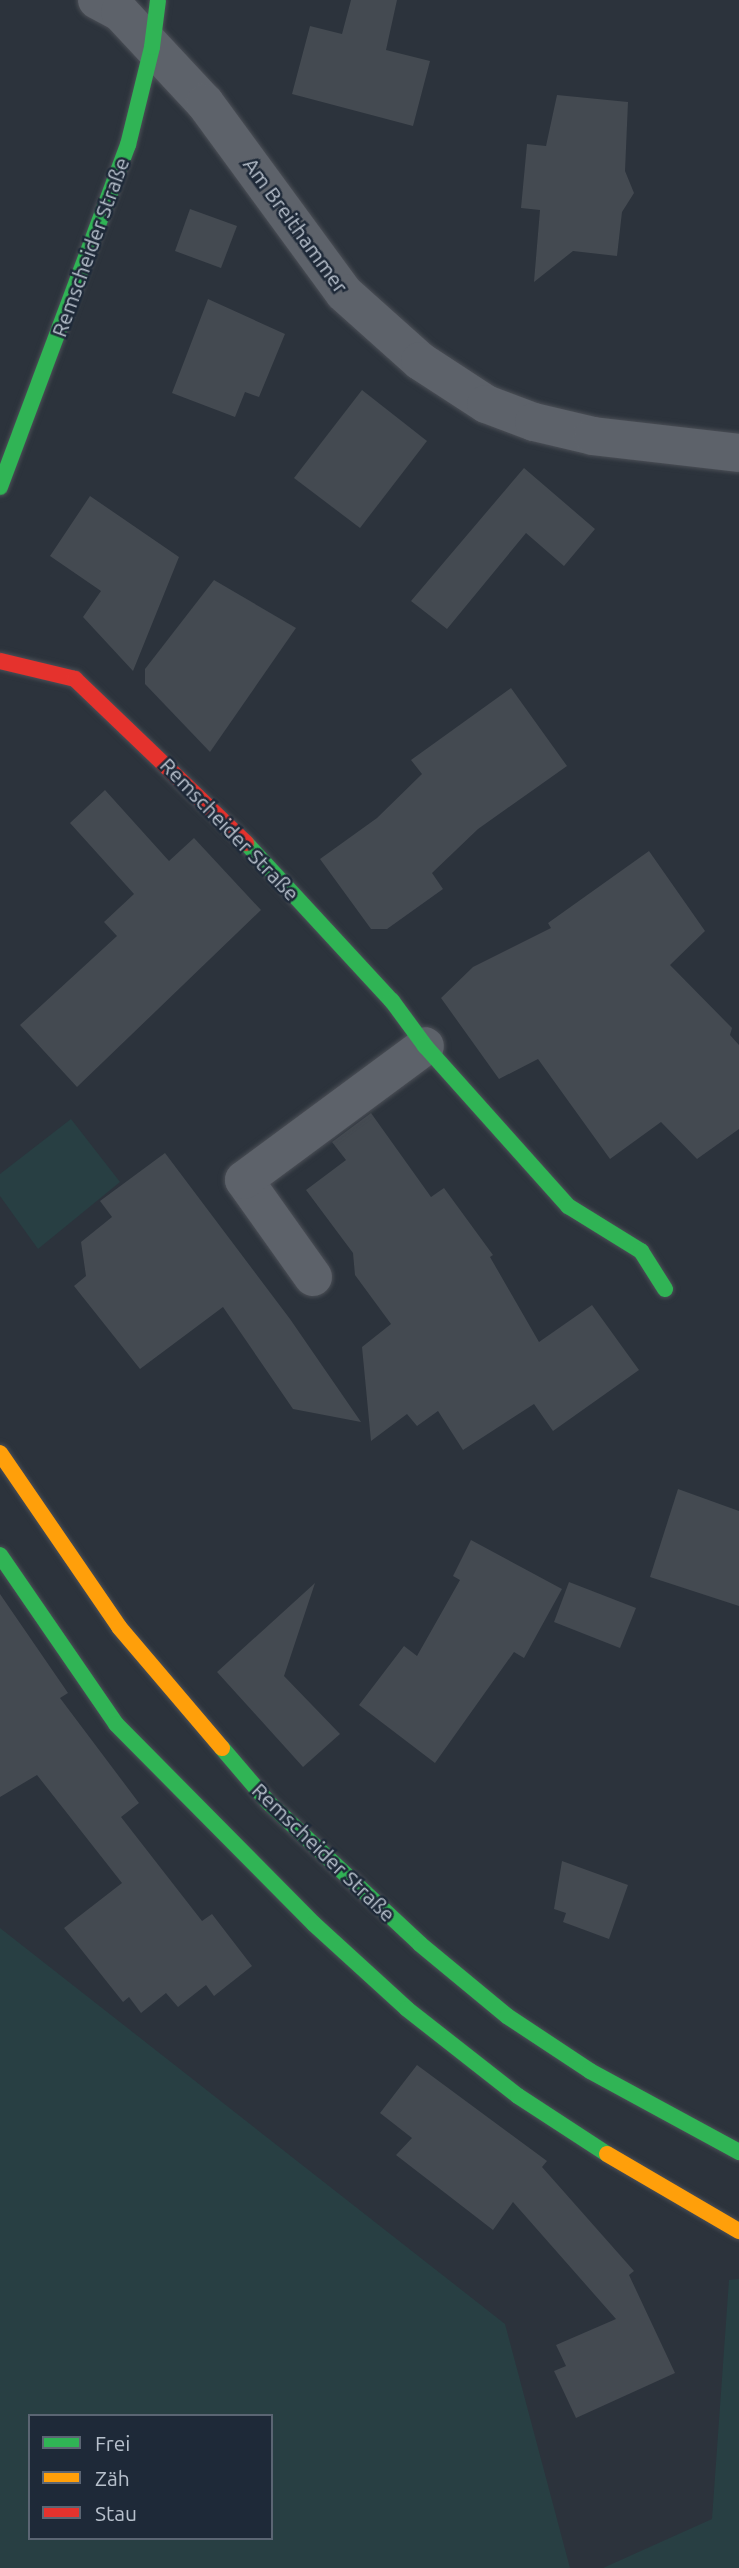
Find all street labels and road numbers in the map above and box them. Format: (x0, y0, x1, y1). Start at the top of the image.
street label: Am Breithammer (238, 152, 354, 298)
street label: Remscheider Straße (46, 154, 134, 340)
street label: Remscheider Straße (155, 752, 305, 906)
street label: Remscheider Straße (247, 1777, 401, 1927)

